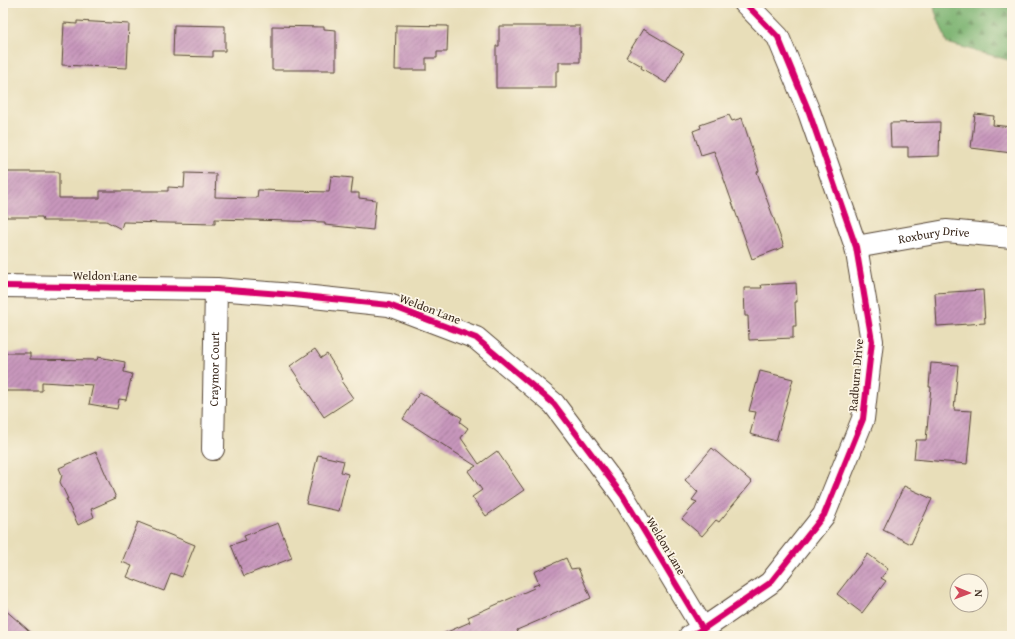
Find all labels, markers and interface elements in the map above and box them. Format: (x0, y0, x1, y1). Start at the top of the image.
street label: Roxbury Drive (897, 222, 971, 247)
street label: Weldon Lane (73, 266, 138, 285)
street label: Weldon Lane (397, 289, 464, 328)
street label: Craymor Court (205, 331, 223, 407)
street label: Radburn Drive (844, 338, 867, 412)
street label: Weldon Lane (643, 514, 691, 578)
north arrow (949, 573, 989, 613)
text: N (971, 589, 987, 598)

